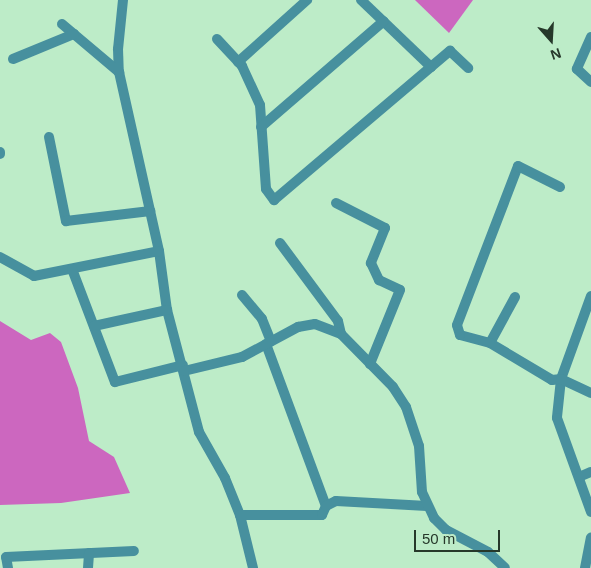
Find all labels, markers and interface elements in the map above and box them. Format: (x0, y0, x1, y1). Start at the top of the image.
north arrow (526, 15, 576, 65)
text: N (548, 45, 563, 63)
scale bar (416, 520, 502, 552)
text: 50 m (422, 530, 455, 547)

